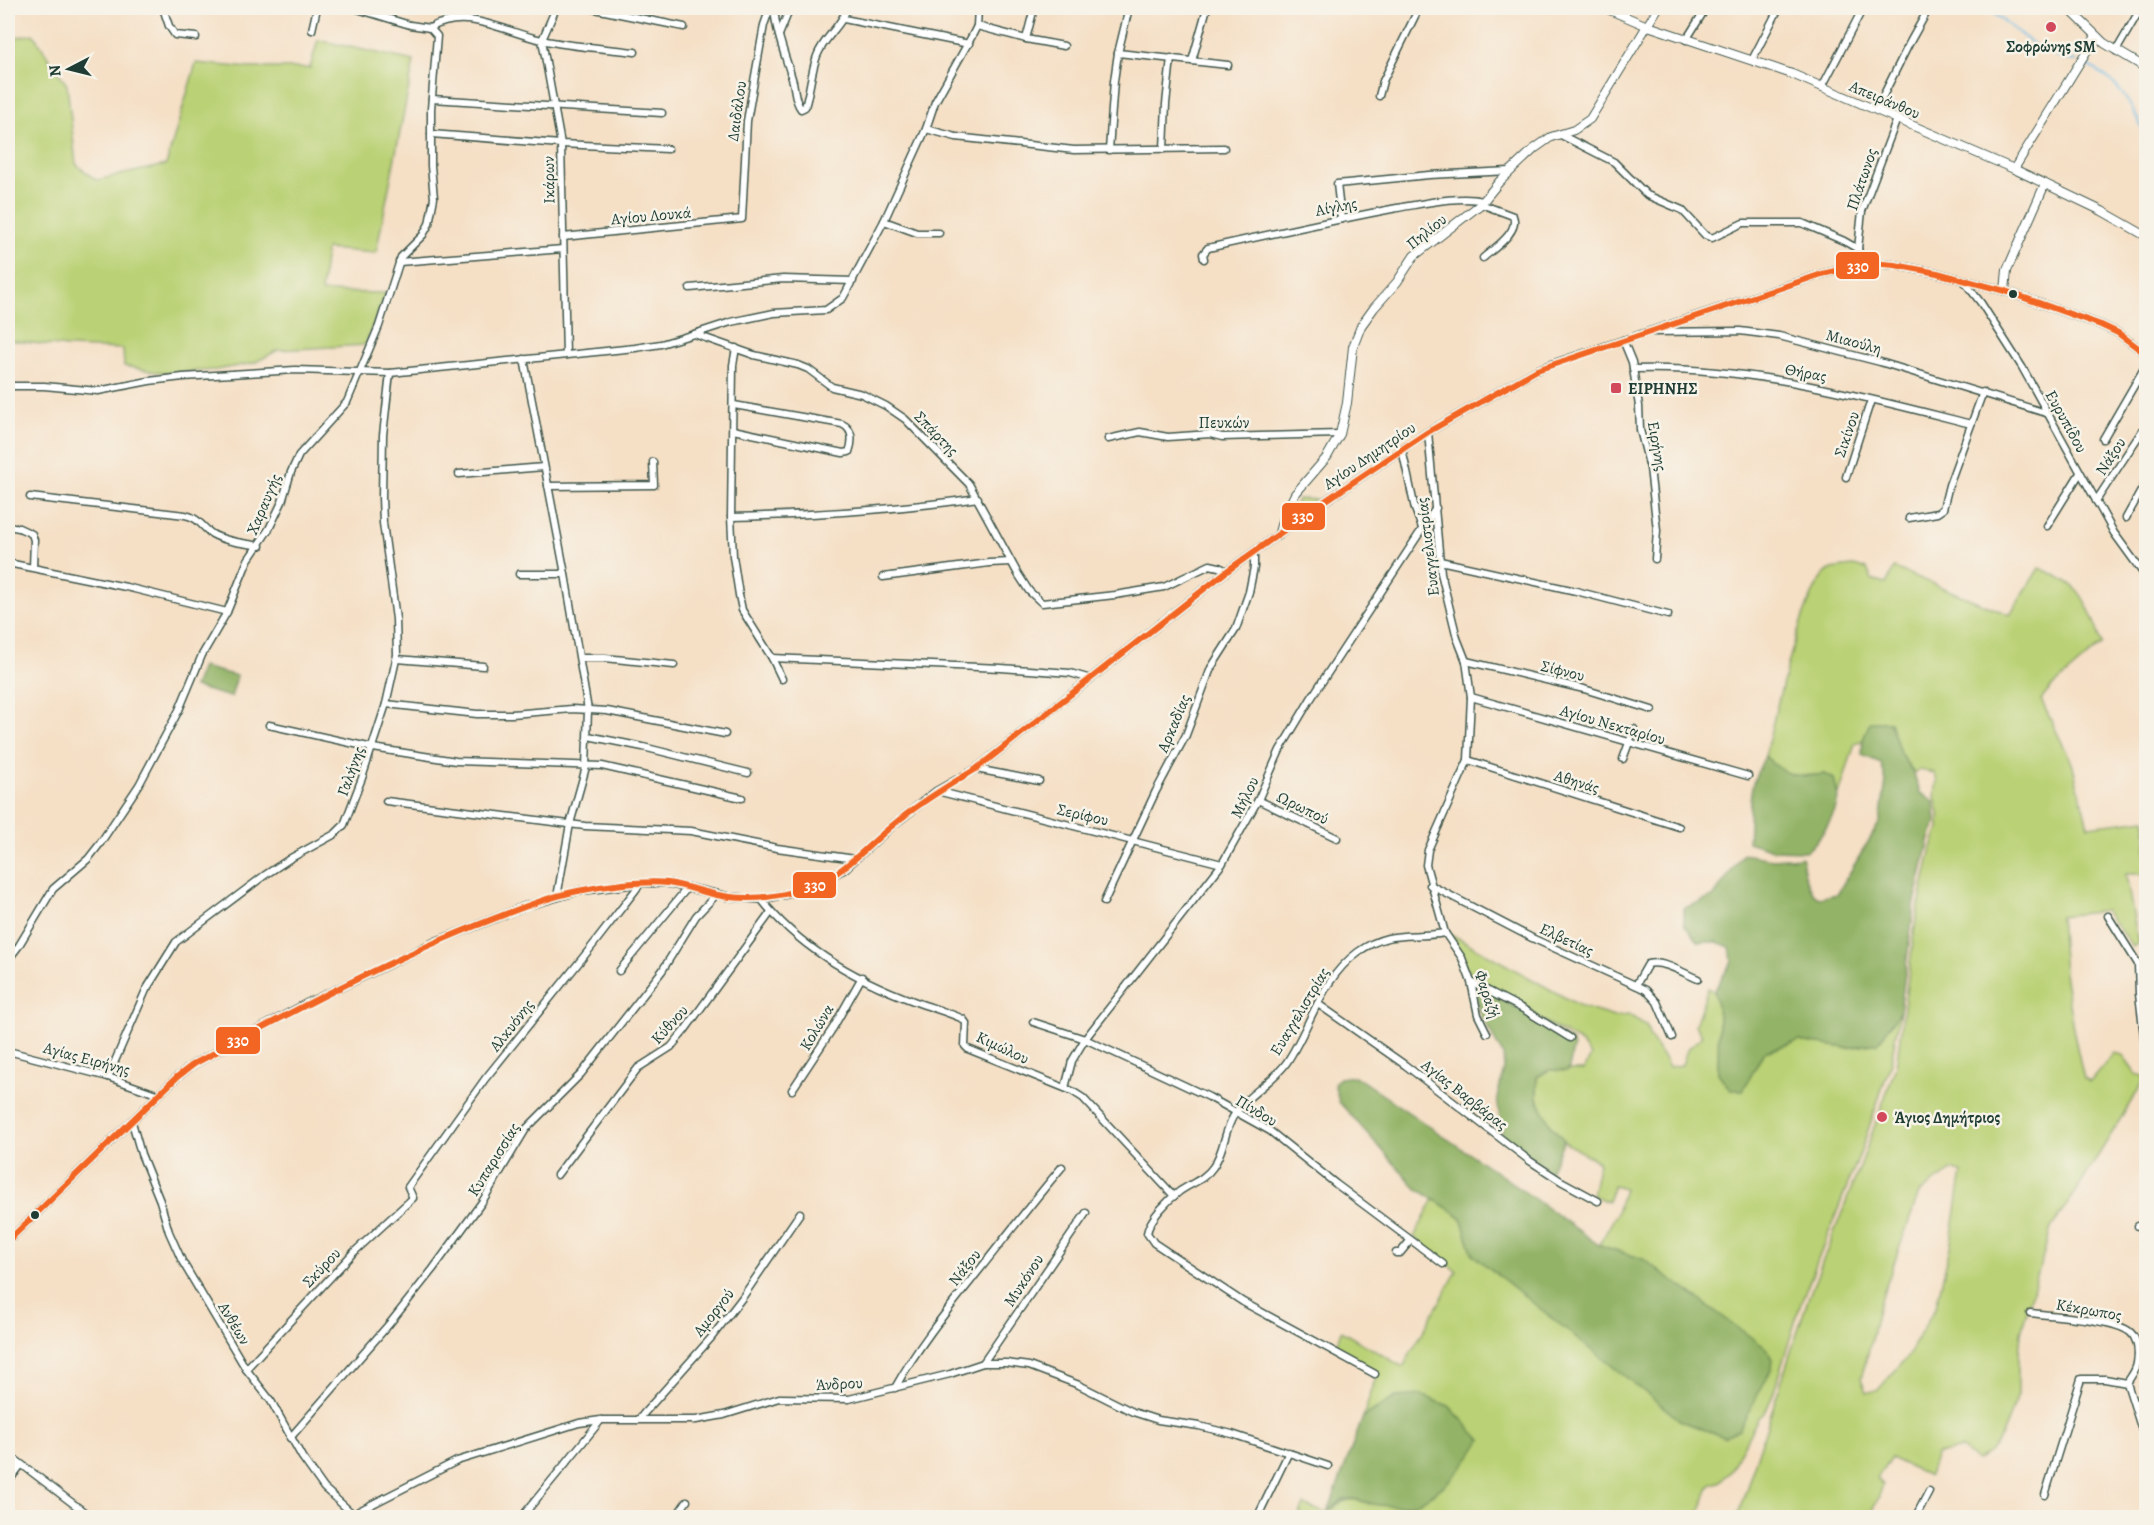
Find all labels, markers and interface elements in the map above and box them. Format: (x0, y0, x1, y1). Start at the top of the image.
marker: Σοφρώνης SM (2044, 20, 2058, 34)
place label: Σοφρώνης SM (2006, 36, 2097, 58)
north arrow (39, 39, 99, 99)
text: N (43, 63, 67, 78)
street label: Απειράνθου (1845, 75, 1923, 125)
street label: Δαιδάλου (722, 80, 752, 143)
street label: Πλάτωνος (1841, 145, 1883, 213)
street label: Ικάρων (538, 156, 560, 204)
street label: Αίγλης (1313, 192, 1359, 222)
street label: Αγίου Λουκά (609, 201, 692, 231)
street label: Πηλίου (1402, 209, 1452, 255)
line badge: 330 (1835, 251, 1880, 280)
text: 330 (1847, 256, 1869, 278)
unlabelled marker (2007, 288, 2019, 300)
street label: Μιαούλη (1823, 324, 1884, 360)
street label: Θήρας (1783, 358, 1829, 388)
place label: ΕΙΡΗΝΗΣ (1628, 378, 1698, 400)
marker: ΕΙΡΗΝΗΣ (1609, 381, 1623, 395)
street label: Ευρυπίδου (2040, 386, 2092, 457)
street label: Σπάρτης (909, 406, 963, 461)
street label: Σικίνου (1829, 408, 1865, 460)
street label: Πευκών (1199, 412, 1250, 434)
street label: Αγίου Δημητρίου (1318, 417, 1420, 495)
street label: Ειρήνης (1642, 419, 1672, 473)
street label: Νάξου (2090, 433, 2131, 480)
street label: Χαραυγής (241, 470, 287, 538)
street label: Ευαγγελιστρίας (1411, 496, 1445, 597)
line badge: 330 (1281, 502, 1326, 531)
text: 330 (1292, 506, 1314, 528)
street label: Σίφνου (1539, 655, 1587, 687)
street label: Αρκαδίας (1151, 691, 1196, 757)
street label: Αγίου Νεκταρίου (1557, 699, 1668, 751)
street label: Γαλήνης (332, 743, 370, 799)
street label: Αθηνάς (1551, 764, 1602, 799)
street label: Μήλου (1225, 773, 1264, 822)
street label: Ωρωπού (1273, 786, 1332, 830)
street label: Σερίφου (1055, 798, 1111, 832)
line badge: 330 (792, 871, 837, 899)
text: 330 (804, 875, 826, 897)
street label: Ελβετίας (1536, 918, 1597, 962)
street label: Ευαγγελιστρίας (1265, 963, 1335, 1060)
street label: Φαραζή (1469, 967, 1505, 1021)
street label: Αλκυόνης (484, 995, 539, 1057)
street label: Κύθνου (646, 1000, 693, 1049)
street label: Κολώνα (794, 1000, 839, 1055)
line badge: 330 (215, 1026, 261, 1055)
street label: Κιμώλου (973, 1026, 1033, 1070)
text: 330 (227, 1030, 249, 1052)
street label: Αγίας Ειρήνης (40, 1037, 133, 1081)
street label: Αγίας Βαρβάρας (1416, 1053, 1512, 1136)
street label: Πίνδου (1231, 1090, 1282, 1132)
place label: Άγιος Δημήτριος (1894, 1107, 2001, 1129)
marker: Άγιος Δημήτριος (1875, 1110, 1889, 1124)
street label: Κυπαρισσίας (462, 1118, 525, 1201)
unlabelled marker (29, 1209, 41, 1221)
street label: Σκύρου (298, 1243, 346, 1292)
street label: Νάξου (943, 1245, 986, 1291)
street label: Μυκόνου (999, 1250, 1049, 1311)
street label: Αμοργού (687, 1284, 740, 1342)
street label: Κέκρωπος (2054, 1293, 2124, 1327)
street label: Ανθέων (212, 1297, 256, 1350)
street label: Άνδρου (815, 1372, 863, 1396)

